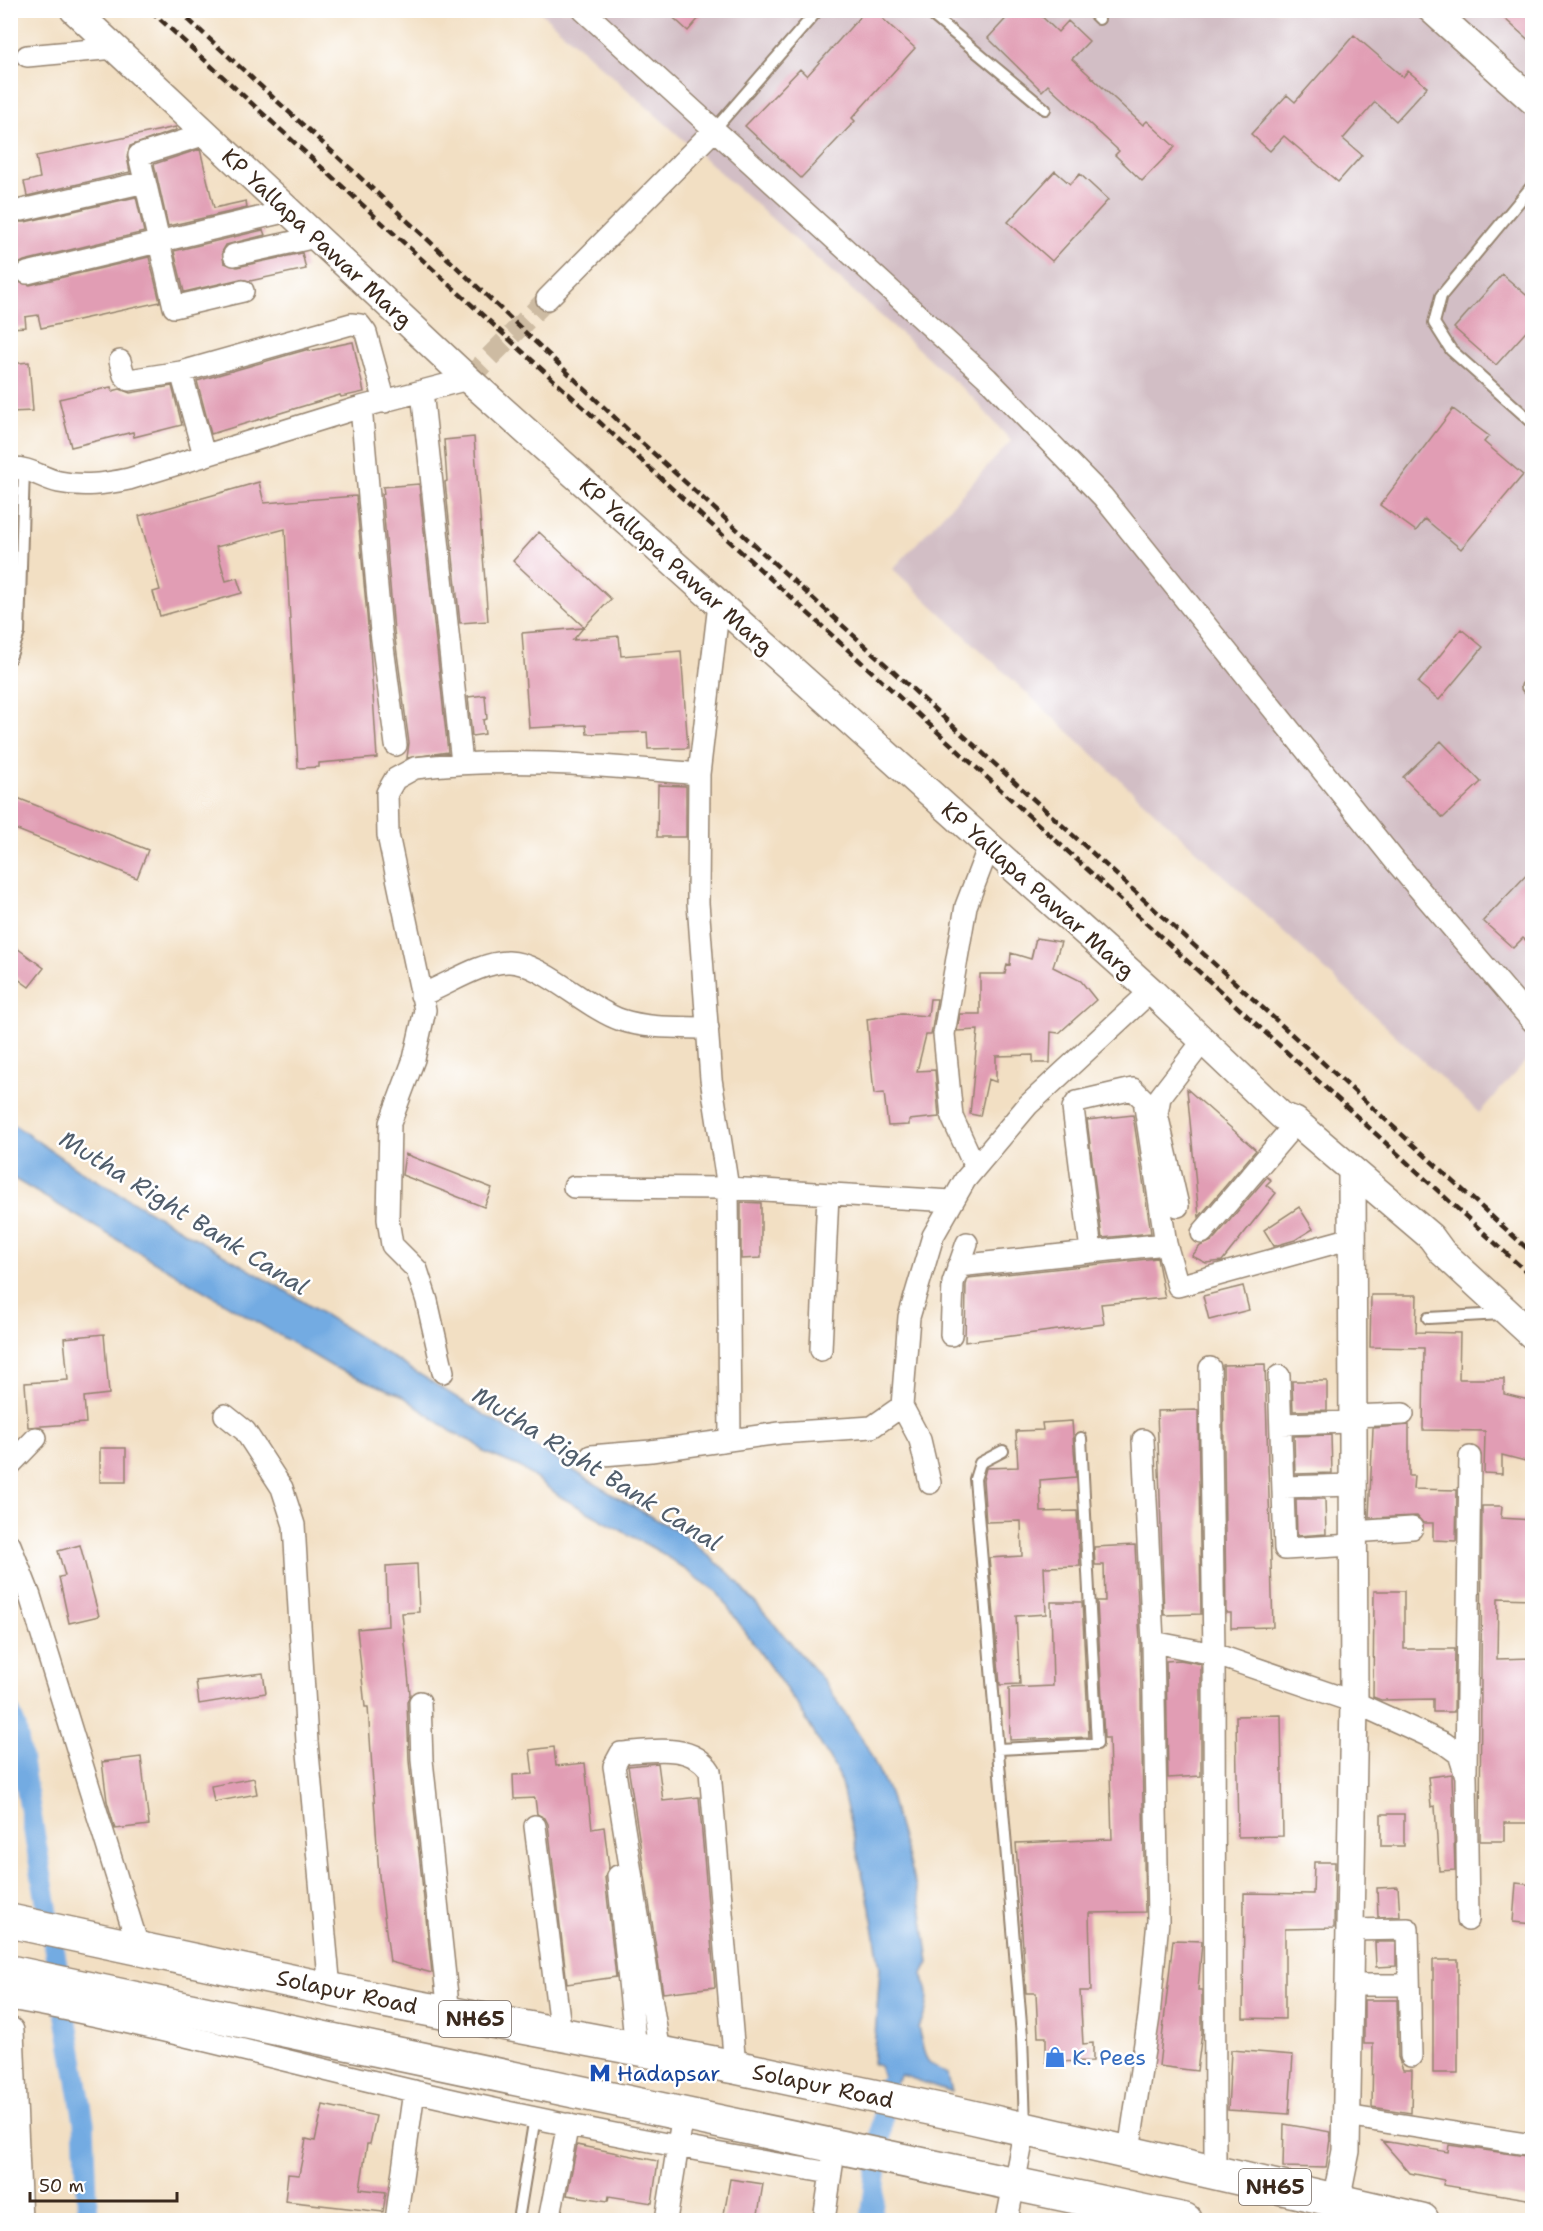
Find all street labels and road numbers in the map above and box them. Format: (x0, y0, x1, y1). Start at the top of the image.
street label: KP Yallapa Pawar Marg (215, 142, 419, 334)
street label: KP Yallapa Pawar Marg (573, 471, 779, 661)
street label: KP Yallapa Pawar Marg (935, 795, 1141, 985)
street label: Solapur Road (274, 1963, 420, 2021)
road number: NH65 (439, 2001, 511, 2037)
street label: Solapur Road (750, 2057, 896, 2115)
road number: NH65 (1239, 2169, 1311, 2205)

